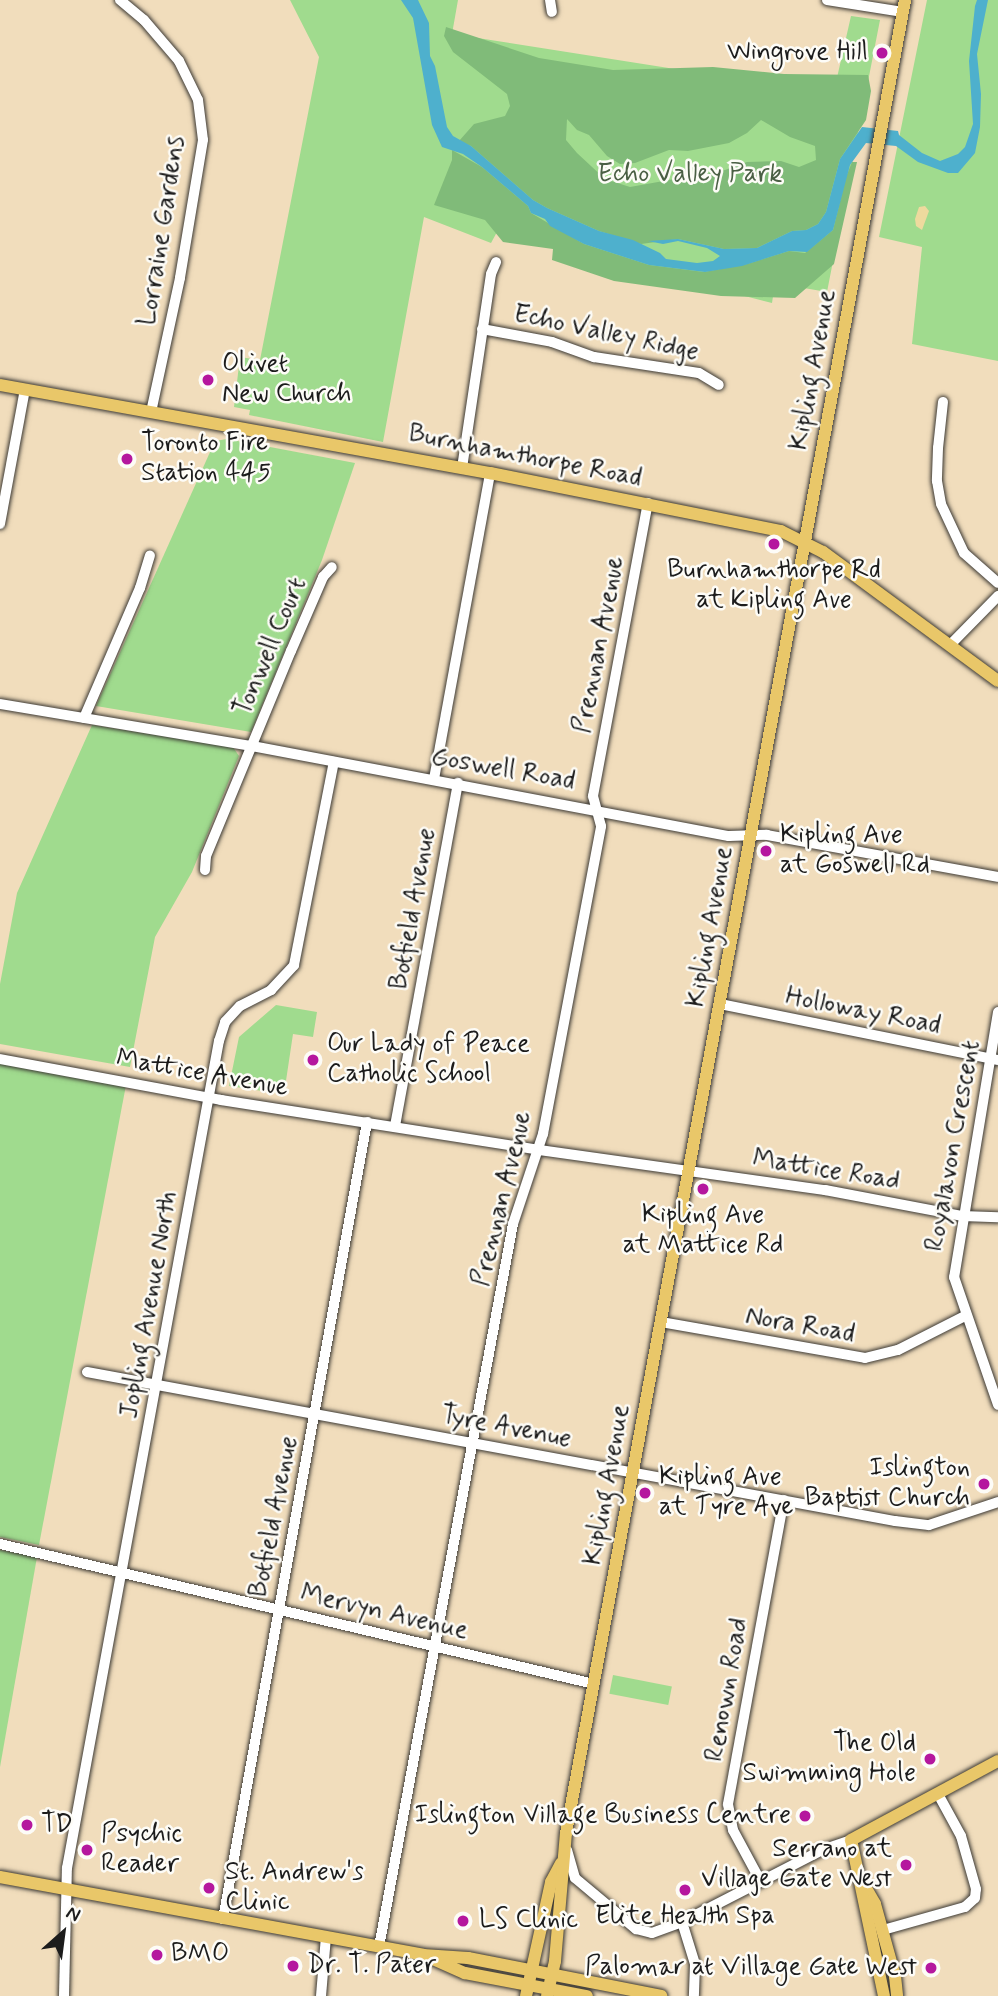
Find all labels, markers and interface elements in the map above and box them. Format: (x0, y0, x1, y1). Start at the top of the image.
place label: Wingrove Hill (725, 37, 868, 69)
marker: Wingrove Hill (874, 45, 890, 61)
street label: Lorraine Gardens (133, 134, 193, 328)
park label: Echo Valley Park (599, 159, 781, 191)
street label: Kipling Avenue (784, 286, 844, 454)
street label: Echo Valley Ridge (510, 299, 702, 369)
place label: Olivet New Church (222, 349, 358, 410)
marker: Olivet New Church (200, 372, 216, 388)
street label: Burnhamthorpe Road (406, 419, 644, 495)
place label: Toronto Fire Station 445 (141, 428, 270, 490)
marker: Toronto Fire Station 445 (119, 451, 135, 467)
marker: Burnhamthorpe Rd at Kipling Ave (766, 536, 782, 552)
street label: Prennan Avenue (567, 551, 633, 739)
place label: Burnhamthorpe Rd at Kipling Ave (668, 555, 880, 616)
street label: Tonwell Court (227, 571, 315, 723)
street label: Goswell Road (429, 742, 577, 798)
place label: Kipling Ave at Goswell Rd (780, 820, 935, 882)
street label: Botfield Avenue (384, 823, 444, 995)
street label: Kipling Avenue (681, 843, 741, 1011)
marker: Kipling Ave at Goswell Rd (758, 843, 774, 859)
street label: Holloway Road (783, 982, 943, 1042)
place label: Our Lady of Peace Catholic School (327, 1029, 524, 1090)
street label: Royalavon Crescent (920, 1036, 988, 1256)
street label: Mattice Avenue (111, 1043, 293, 1105)
marker: Our Lady of Peace Catholic School (305, 1052, 321, 1068)
street label: Prennan Avenue (465, 1105, 541, 1293)
street label: Mattice Road (750, 1144, 902, 1198)
marker: Kipling Ave at Mattice Rd (695, 1181, 711, 1197)
street label: Jopling Avenue North (114, 1188, 186, 1422)
place label: Kipling Ave at Mattice Rd (623, 1200, 783, 1262)
street label: Nora Road (743, 1301, 857, 1351)
street label: Tyre Avenue (437, 1400, 575, 1456)
street label: Kipling Avenue (578, 1401, 638, 1569)
street label: Botfield Avenue (244, 1431, 306, 1603)
place label: Islington Baptist Church (805, 1453, 970, 1514)
place label: Kipling Ave at Tyre Ave (659, 1462, 787, 1524)
marker: Islington Baptist Church (976, 1476, 992, 1492)
marker: Kipling Ave at Tyre Ave (637, 1485, 653, 1501)
street label: Mervyn Avenue (296, 1578, 472, 1648)
street label: Renown Road (700, 1616, 756, 1764)
place label: The Old Swimming Hole (743, 1728, 916, 1790)
marker: The Old Swimming Hole (922, 1751, 938, 1767)
place label: Islington Village Business Centre (416, 1800, 791, 1832)
marker: Islington Village Business Centre (797, 1808, 813, 1824)
place label: TD (41, 1809, 73, 1841)
marker: TD (19, 1817, 35, 1833)
place label: Psychic Reader (101, 1819, 182, 1881)
place label: Serrano at Village Gate West (704, 1834, 892, 1896)
marker: Psychic Reader (79, 1842, 95, 1858)
place label: St. Andrew's Clinic (225, 1857, 364, 1918)
marker: Serrano at Village Gate West (898, 1857, 914, 1873)
marker: St. Andrew's Clinic (199, 1878, 219, 1898)
marker: Elite Health Spa (677, 1882, 693, 1898)
north arrow (28, 1898, 98, 1968)
text: N (62, 1900, 85, 1928)
place label: Elite Health Spa (594, 1901, 776, 1933)
place label: LS Clinic (479, 1905, 580, 1937)
marker: LS Clinic (453, 1911, 473, 1931)
place label: BMO (171, 1939, 229, 1971)
marker: BMO (149, 1947, 165, 1963)
place label: Dr. T. Pater (307, 1950, 436, 1982)
place label: Palomar at Village Gate West (588, 1952, 917, 1984)
marker: Dr. T. Pater (285, 1958, 301, 1974)
marker: Palomar at Village Gate West (923, 1960, 939, 1976)

